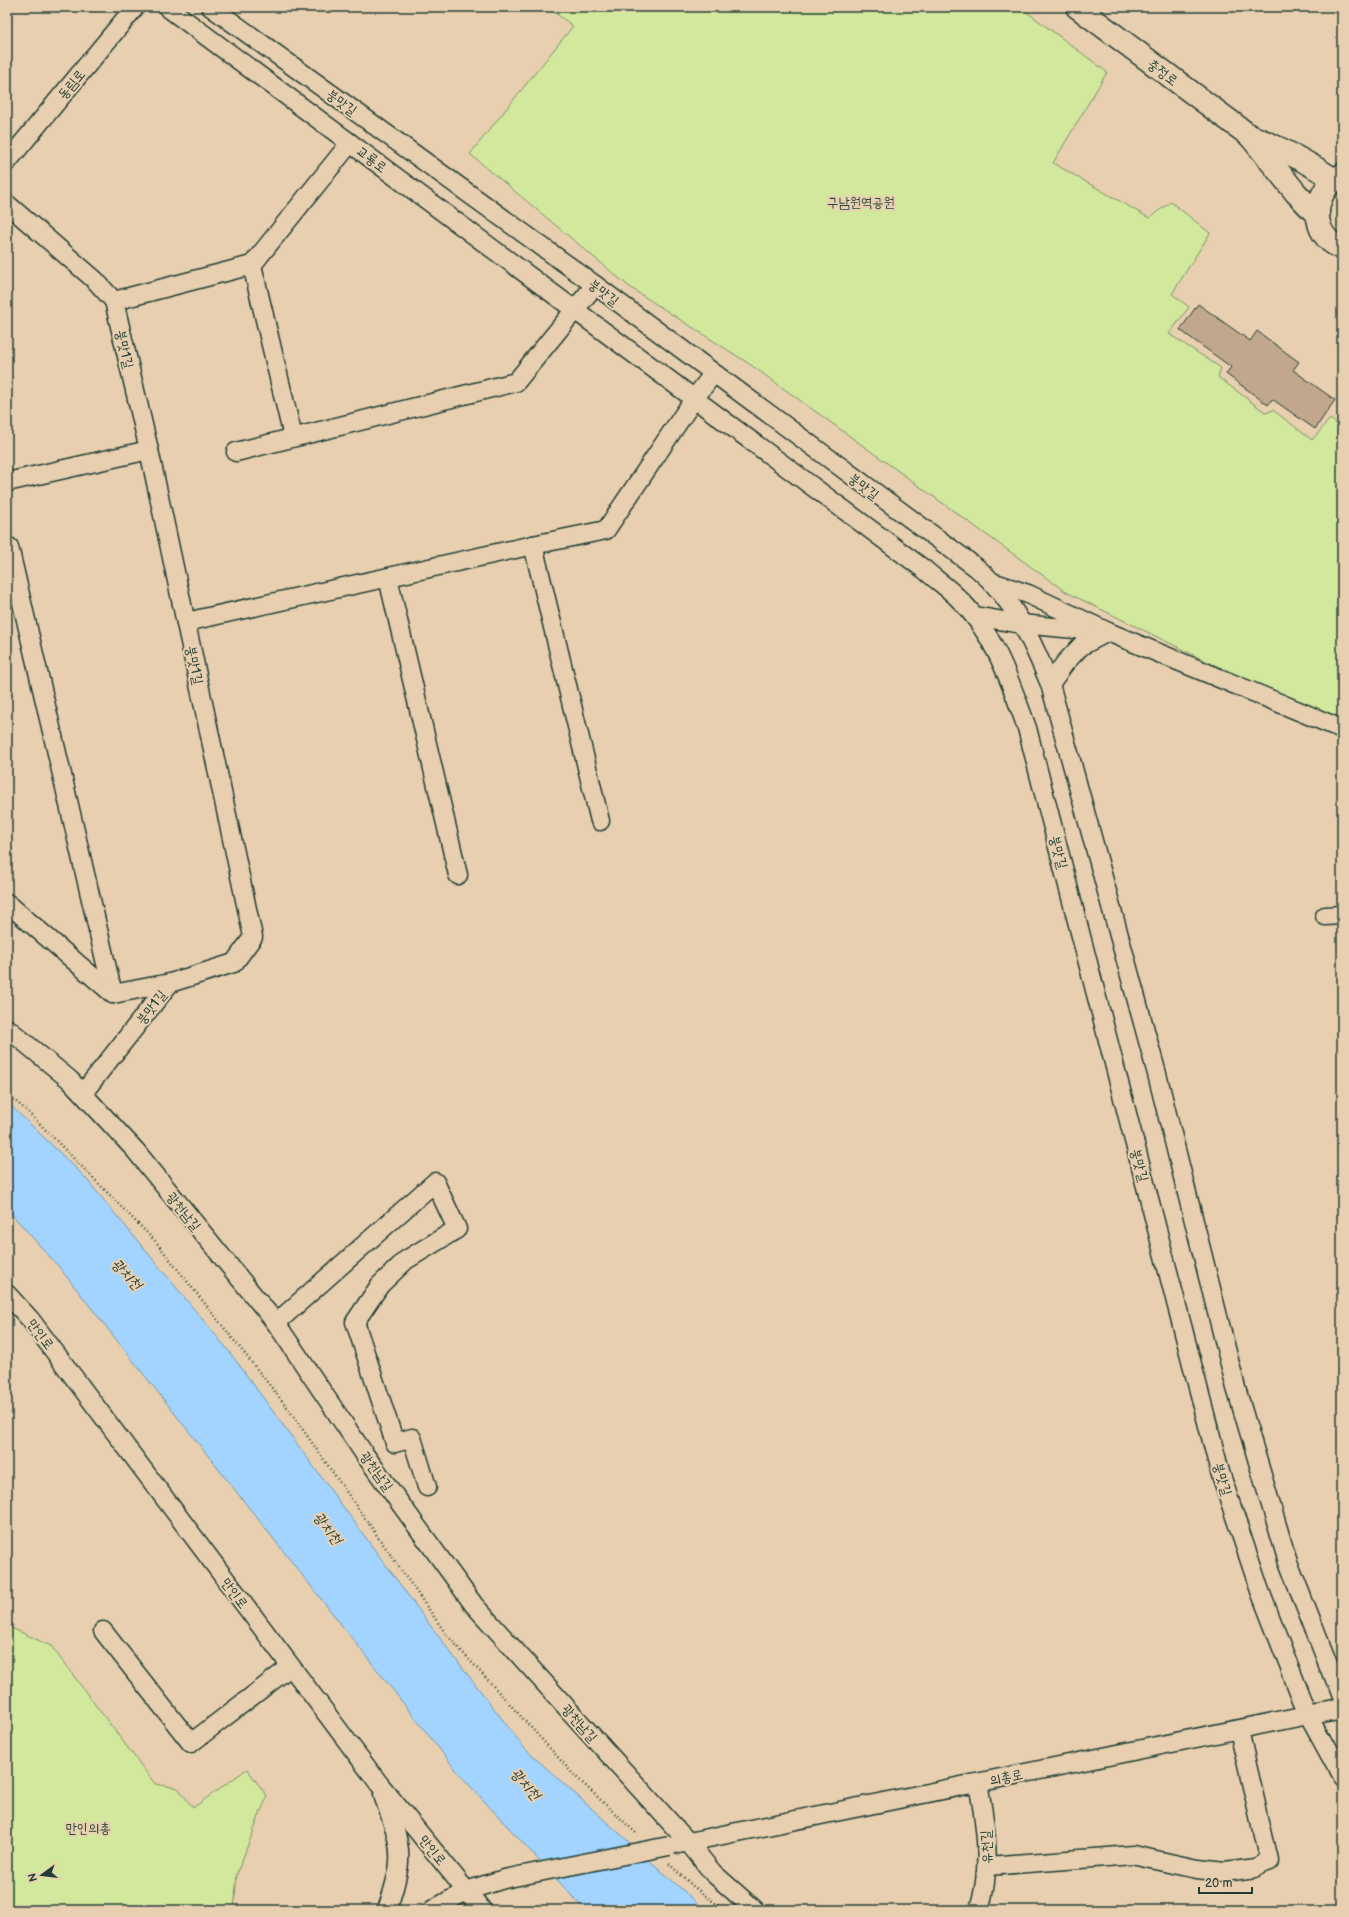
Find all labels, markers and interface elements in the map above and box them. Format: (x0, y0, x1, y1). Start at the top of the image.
street label: 충정로 (1144, 55, 1181, 89)
street label: 동림로 (54, 66, 89, 103)
street label: 붕맛길 (323, 86, 361, 120)
street label: 교룡로 (353, 142, 390, 176)
park label: 구남원역공원 (827, 194, 895, 211)
street label: 붕맛길 (585, 275, 623, 310)
street label: 붕맛1길 (112, 328, 137, 371)
street label: 붕맛길 (845, 469, 883, 504)
street label: 붕맛1길 (182, 644, 207, 687)
street label: 붕맛길 (1046, 834, 1071, 871)
street label: 붕맛1길 (133, 986, 171, 1028)
street label: 붕맛길 (1127, 1147, 1152, 1184)
street label: 광천남길 (163, 1188, 205, 1235)
water label: 광치천 (107, 1255, 147, 1295)
street label: 만인로 (24, 1316, 58, 1353)
street label: 광천남길 (356, 1448, 397, 1495)
street label: 붕맛길 (1209, 1461, 1236, 1498)
water label: 광치천 (309, 1508, 347, 1550)
street label: 만인로 (218, 1575, 252, 1612)
street label: 광천남길 (558, 1701, 602, 1746)
water label: 광치천 (507, 1764, 546, 1806)
street label: 의총로 (988, 1766, 1024, 1789)
park label: 만인의총 (65, 1820, 111, 1837)
street label: 유천길 (977, 1829, 996, 1864)
street label: 만인로 (415, 1832, 450, 1869)
north arrow (22, 1855, 62, 1895)
scale bar (1199, 1869, 1252, 1895)
text: N (25, 1872, 40, 1883)
text: 20 m (1205, 1876, 1232, 1891)

